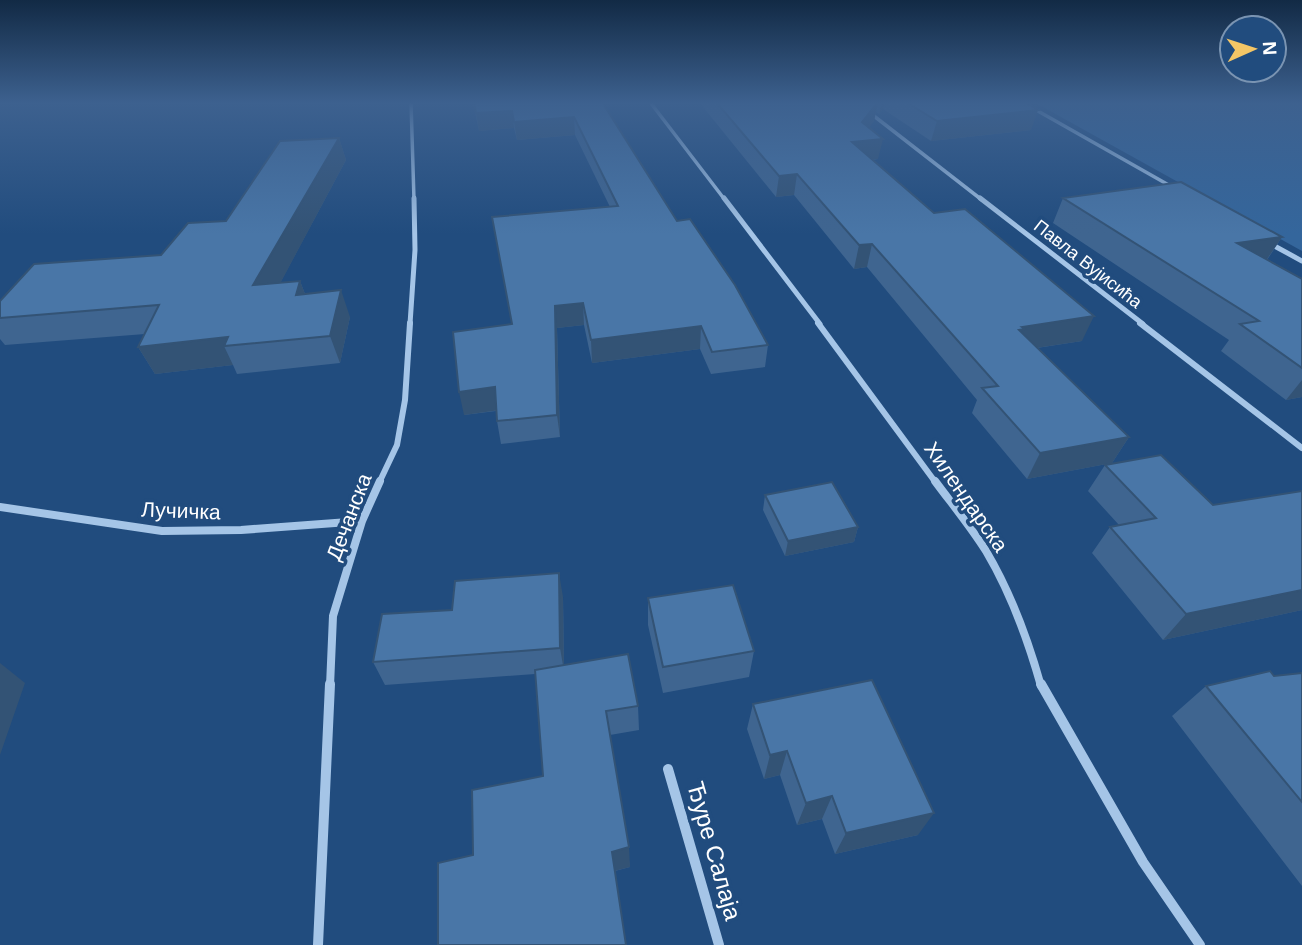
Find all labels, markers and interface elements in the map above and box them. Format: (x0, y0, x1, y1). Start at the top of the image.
north arrow (1218, 14, 1288, 84)
text: N (1259, 41, 1280, 56)
street label: Павла Вујисића (1030, 216, 1147, 313)
street label: Хилендарска (920, 437, 1013, 556)
street label: Дечанска (321, 470, 376, 564)
street label: Лучичка (141, 498, 221, 523)
street label: Ђуре Салаја (682, 778, 747, 924)

